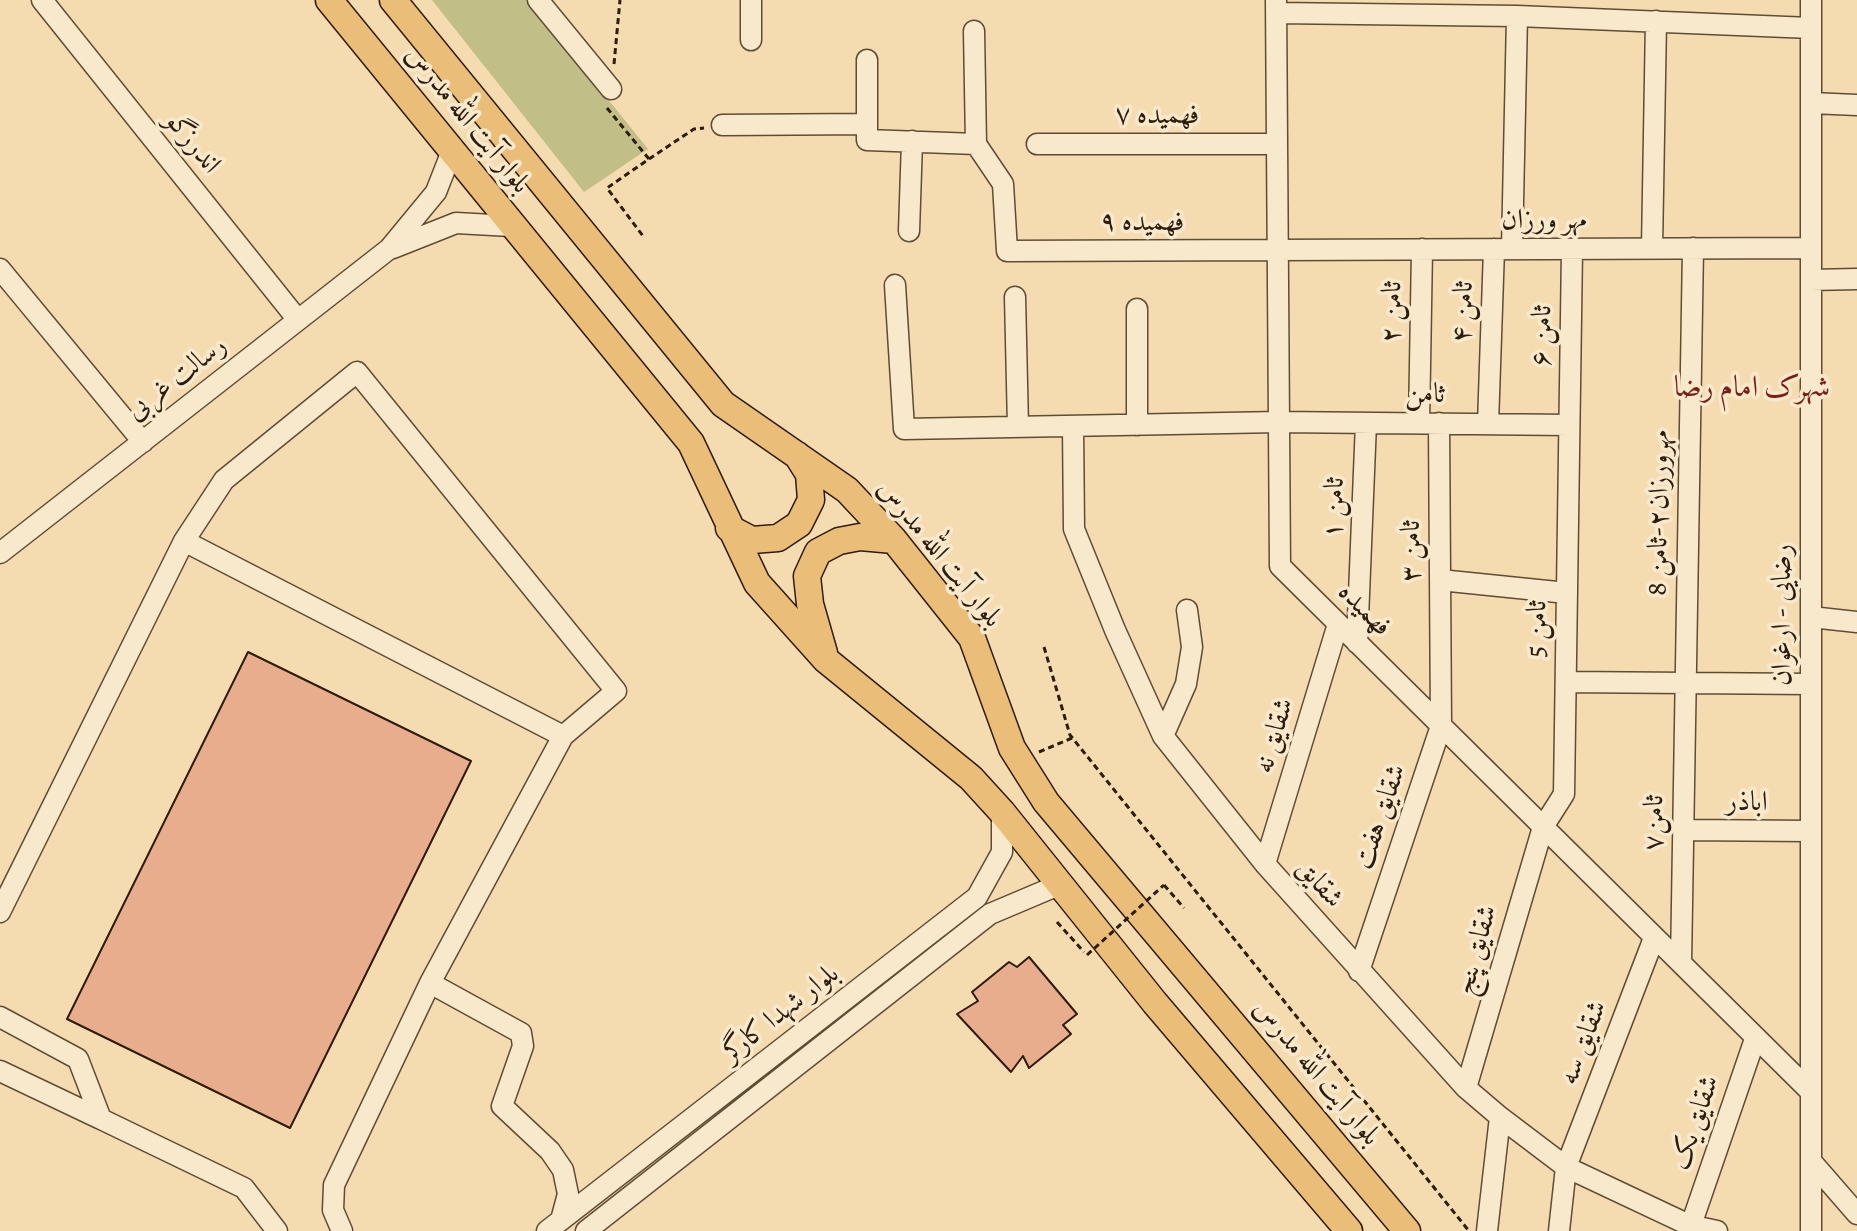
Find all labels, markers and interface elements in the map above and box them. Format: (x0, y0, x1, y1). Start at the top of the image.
street label: بلوار آیت الله مدرس (397, 39, 537, 201)
street label: فهمیده ۷ (1115, 99, 1199, 133)
street label: اندرزگو (157, 105, 227, 181)
street label: مهر ورزان (1501, 204, 1587, 238)
street label: فهمیده ۹ (1100, 206, 1184, 240)
street label: ثامن ۲ (1376, 281, 1410, 343)
street label: ثامن ۴ (1446, 281, 1482, 343)
street label: ثامن ۶ (1526, 305, 1560, 367)
street label: رسالت غربی (120, 329, 234, 429)
district label: شهرک امام رضا (1674, 371, 1830, 407)
street label: ثامن (1405, 378, 1445, 412)
street label: مهرورزان۲-ثامن 8 (1642, 430, 1678, 596)
street label: بلوار آیت الله مدرس (869, 473, 1009, 635)
street label: ثامن ۱ (1317, 477, 1353, 539)
street label: ثامن ۳ (1395, 520, 1429, 582)
street label: رضایی - ارغوان (1766, 544, 1800, 686)
street label: فهمیده (1330, 576, 1398, 644)
street label: ثامن 5 (1521, 600, 1555, 658)
street label: شقایق نه (1248, 694, 1302, 778)
street label: شقایق هفت (1347, 760, 1415, 874)
street label: اباذر (1726, 786, 1768, 820)
street label: ثامن۷ (1638, 795, 1672, 851)
street label: شقایق (1288, 852, 1350, 916)
street label: شقایق پنج (1448, 901, 1506, 999)
street label: بلوار شهدا کارگر (716, 958, 846, 1070)
street label: بلوار آیت الله مدرس (1245, 993, 1387, 1153)
street label: شقایق سه (1553, 996, 1615, 1090)
street label: شقایق یک (1664, 1071, 1728, 1175)

